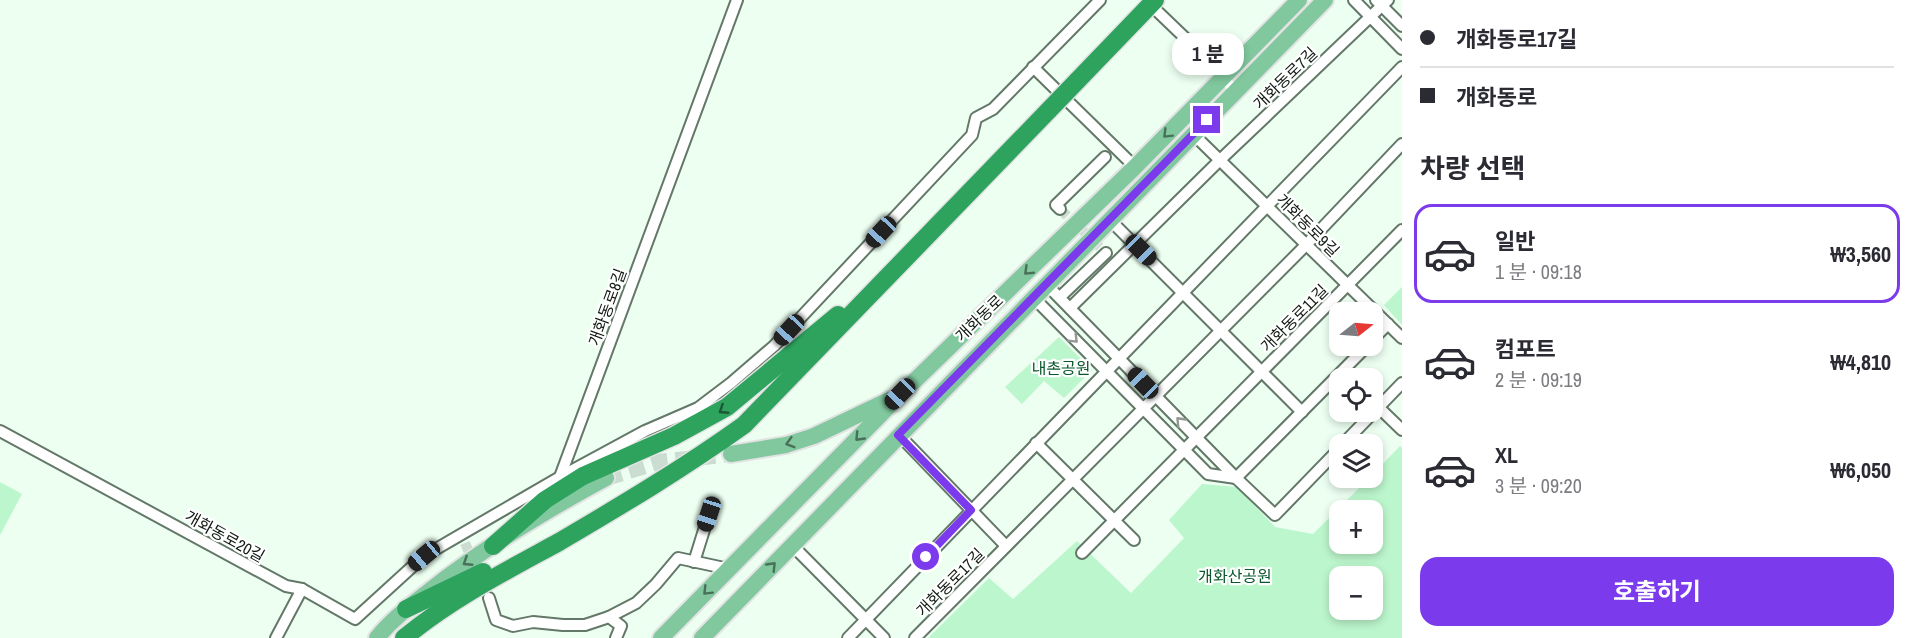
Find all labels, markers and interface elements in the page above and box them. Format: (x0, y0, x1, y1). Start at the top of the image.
text: 개화동로17길 (1456, 24, 1577, 54)
callout: 1 분 (1171, 33, 1243, 75)
text: 1 분 (1192, 40, 1224, 67)
street label: 개화동로7길 (1248, 42, 1322, 114)
text: 개화동로 (1456, 82, 1537, 112)
route end (1193, 106, 1220, 133)
one-way arrow (1164, 127, 1175, 138)
text: 차량 선택 (1420, 150, 1526, 186)
street label: 개화동로9길 (1272, 189, 1344, 261)
car (862, 213, 900, 251)
text: 일반 (1495, 226, 1535, 256)
icon: car (1423, 227, 1477, 281)
car (1122, 231, 1160, 269)
text: ₩3,560 (1830, 239, 1891, 269)
text: 1 분 · 09:18 (1495, 258, 1582, 285)
one-way arrow (1024, 263, 1035, 274)
street label: 개화동로8길 (583, 265, 631, 349)
street label: 개화동로11길 (1255, 279, 1333, 357)
street label: 개화동로 (950, 289, 1008, 346)
north arrow (1329, 302, 1383, 356)
map controls (1329, 302, 1383, 620)
car (770, 311, 808, 349)
one-way arrow (1067, 331, 1078, 342)
text: 컴포트 (1495, 334, 1556, 364)
icon: car (1423, 335, 1477, 389)
text: ₩4,810 (1830, 347, 1891, 377)
park label: 내촌공원 (1032, 357, 1090, 379)
car (1124, 364, 1162, 402)
text: 2 분 · 09:19 (1495, 366, 1582, 393)
button: locate (1329, 368, 1383, 422)
car (881, 375, 919, 413)
one-way arrow (718, 402, 729, 413)
one-way arrow (1177, 417, 1188, 428)
one-way arrow (855, 430, 866, 440)
button: layers (1329, 434, 1383, 488)
one-way arrow (785, 436, 795, 448)
text: XL (1495, 440, 1518, 470)
icon: car (1423, 443, 1477, 497)
text: ₩6,050 (1830, 455, 1891, 485)
text: 3 분 · 09:20 (1495, 472, 1582, 499)
car (695, 494, 723, 534)
button: + (1329, 500, 1383, 554)
street label: 개화동로20길 (181, 505, 269, 567)
car (404, 538, 444, 574)
street label: 개화동로17길 (911, 543, 989, 621)
route start (912, 543, 939, 570)
one-way arrow (462, 555, 473, 566)
button: 호출하기 (1420, 557, 1894, 626)
one-way arrow (764, 562, 775, 573)
park label: 개화산공원 (1198, 565, 1272, 587)
button: − (1329, 566, 1383, 620)
one-way arrow (704, 583, 715, 594)

